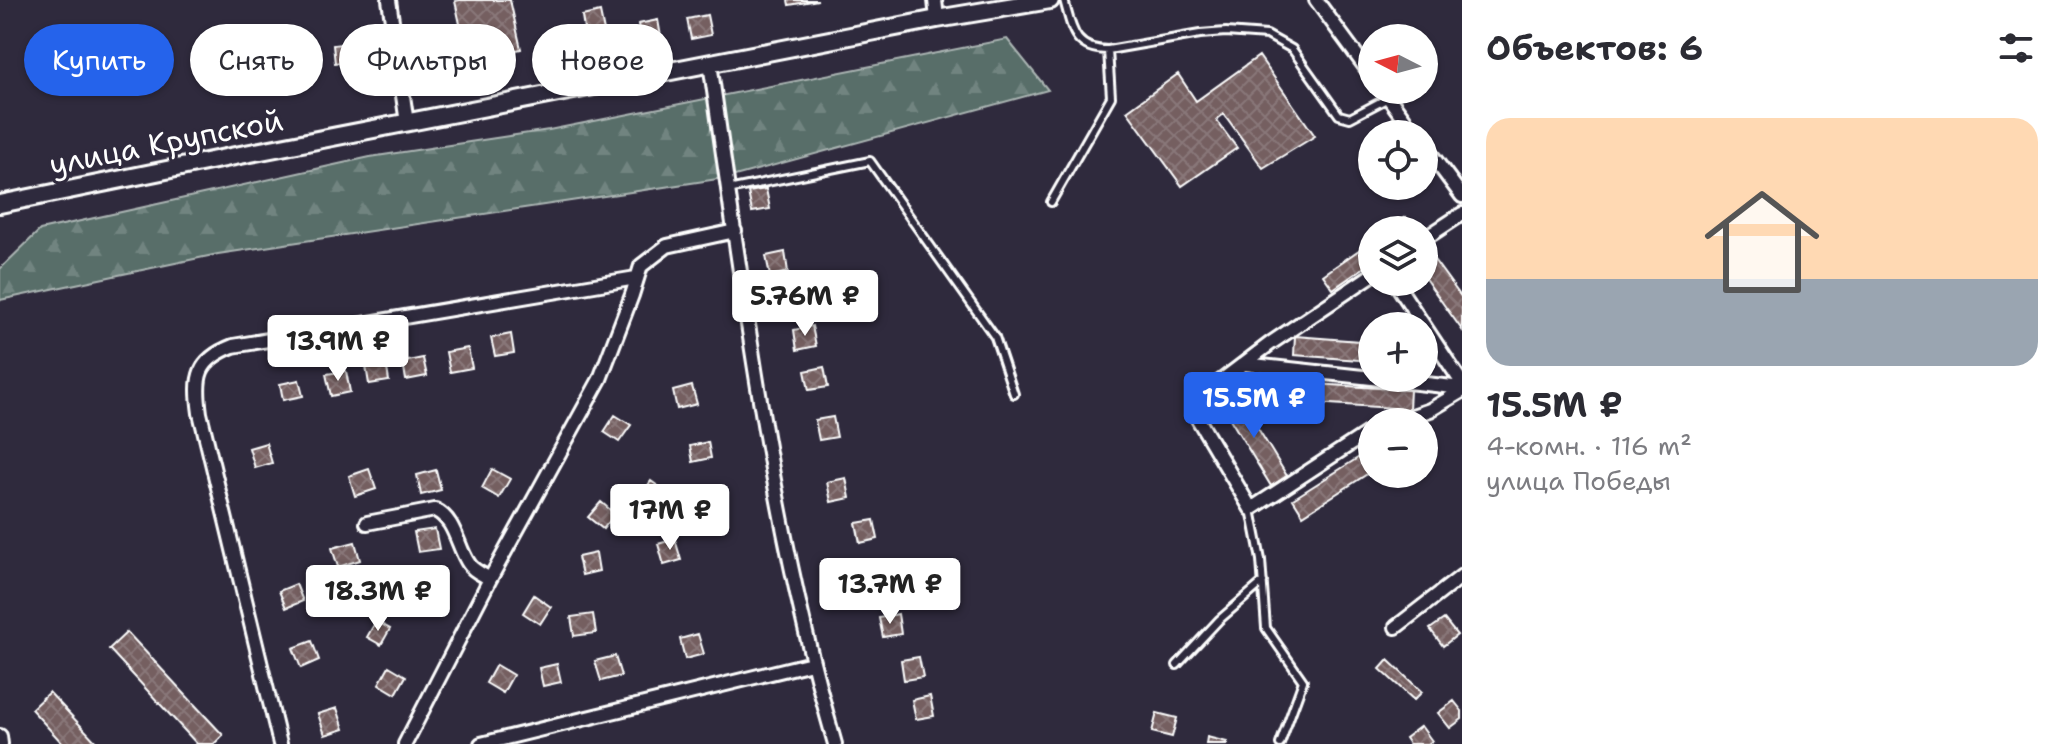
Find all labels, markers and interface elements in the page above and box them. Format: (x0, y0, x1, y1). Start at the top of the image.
chip: Купить (24, 24, 174, 96)
chip: Снять (190, 24, 323, 96)
chip: Фильтры (339, 24, 516, 96)
chip: Новое (532, 24, 673, 96)
north arrow (1358, 24, 1438, 104)
map controls (1358, 24, 1438, 488)
text: Объектов: 6 (1486, 25, 1703, 71)
icon: filters (1994, 26, 2038, 70)
street label: улица Крупской (46, 99, 286, 185)
button: locate (1358, 120, 1438, 200)
icon: home (1690, 170, 1834, 314)
button: layers (1358, 216, 1438, 296)
pin: 5.76M ₽ (731, 270, 879, 338)
text: 5.76M ₽ (750, 278, 860, 313)
button: + (1358, 312, 1438, 392)
pin: 13.9M ₽ (264, 315, 412, 383)
text: 13.9M ₽ (286, 323, 390, 358)
pin: 15.5M ₽ (1180, 372, 1328, 440)
text: 15.5M ₽ (1202, 380, 1306, 415)
text: 15.5M ₽ (1486, 382, 1623, 428)
button: − (1358, 408, 1438, 488)
text: 4-комн. · 116 m² (1486, 428, 1692, 463)
text: улица Победы (1486, 463, 1671, 498)
pin: 17M ₽ (614, 484, 726, 552)
text: 17M ₽ (628, 492, 712, 527)
pin: 13.7M ₽ (816, 558, 964, 626)
pin: 18.3M ₽ (304, 565, 452, 633)
text: 13.7M ₽ (837, 566, 943, 601)
text: 18.3M ₽ (324, 573, 432, 608)

